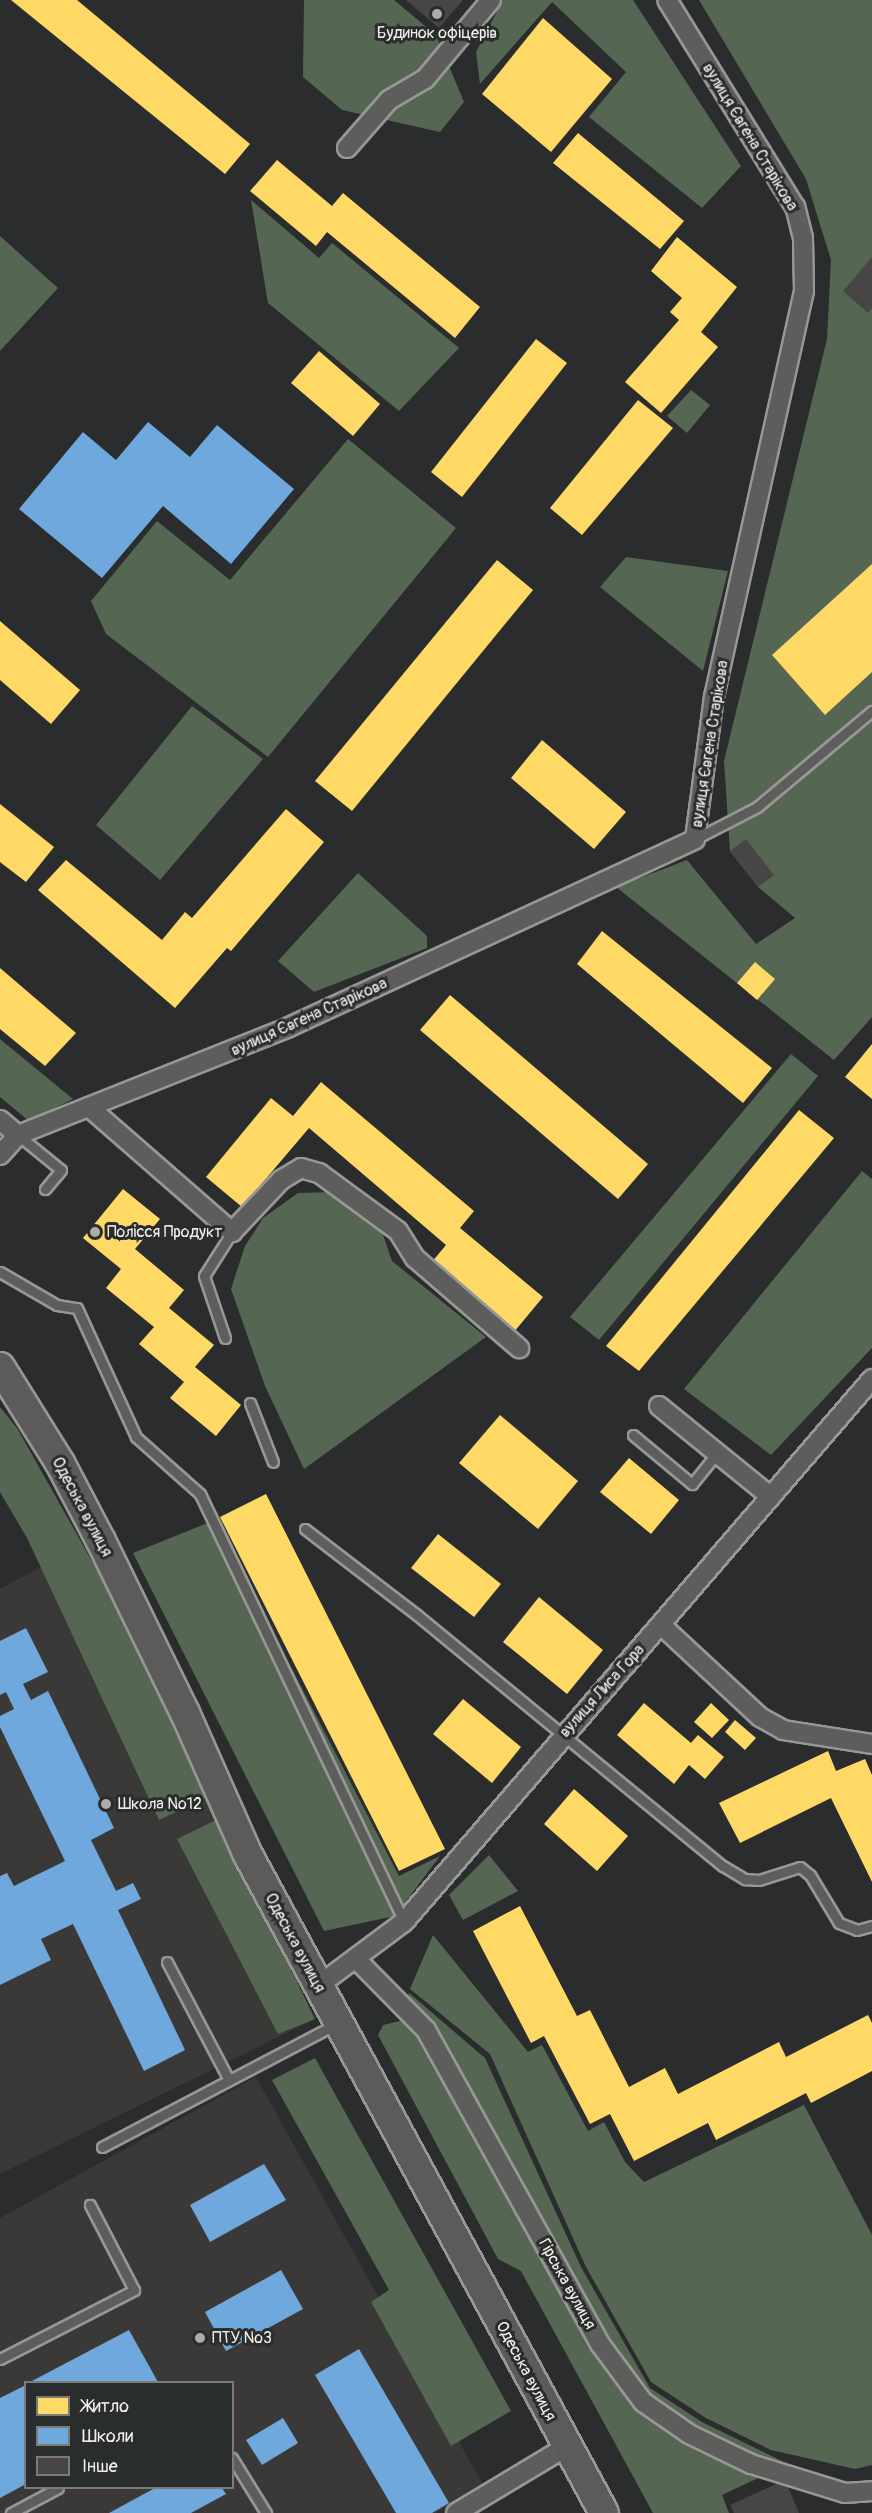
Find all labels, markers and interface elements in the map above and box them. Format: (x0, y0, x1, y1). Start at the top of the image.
marker: Будинок офіцерів (430, 7, 444, 21)
place label: Будинок офіцерів (377, 23, 497, 43)
street label: вулиця Євгена Старікова (698, 60, 802, 214)
street label: вулиця Євгена Старікова (687, 659, 733, 829)
street label: вулиця Євгена Старікова (228, 974, 390, 1060)
place label: Полісся Продукт (107, 1222, 222, 1242)
marker: Полісся Продукт (88, 1225, 102, 1239)
street label: Одеська вулиця (48, 1454, 116, 1560)
street label: вулиця Лиса Гора (555, 1641, 649, 1741)
place label: Школа №12 (118, 1794, 202, 1814)
marker: Школа №12 (99, 1797, 113, 1811)
street label: Одеська вулиця (261, 1890, 329, 1996)
street label: Гірська вулиця (534, 2235, 600, 2333)
street label: Одеська вулиця (492, 2318, 560, 2424)
place label: ПТУ №3 (212, 2328, 272, 2348)
marker: ПТУ №3 (193, 2331, 207, 2345)
legend (24, 2381, 234, 2489)
text: Житло (82, 2395, 129, 2418)
text: Школи (82, 2425, 133, 2448)
text: Інше (82, 2455, 118, 2478)

